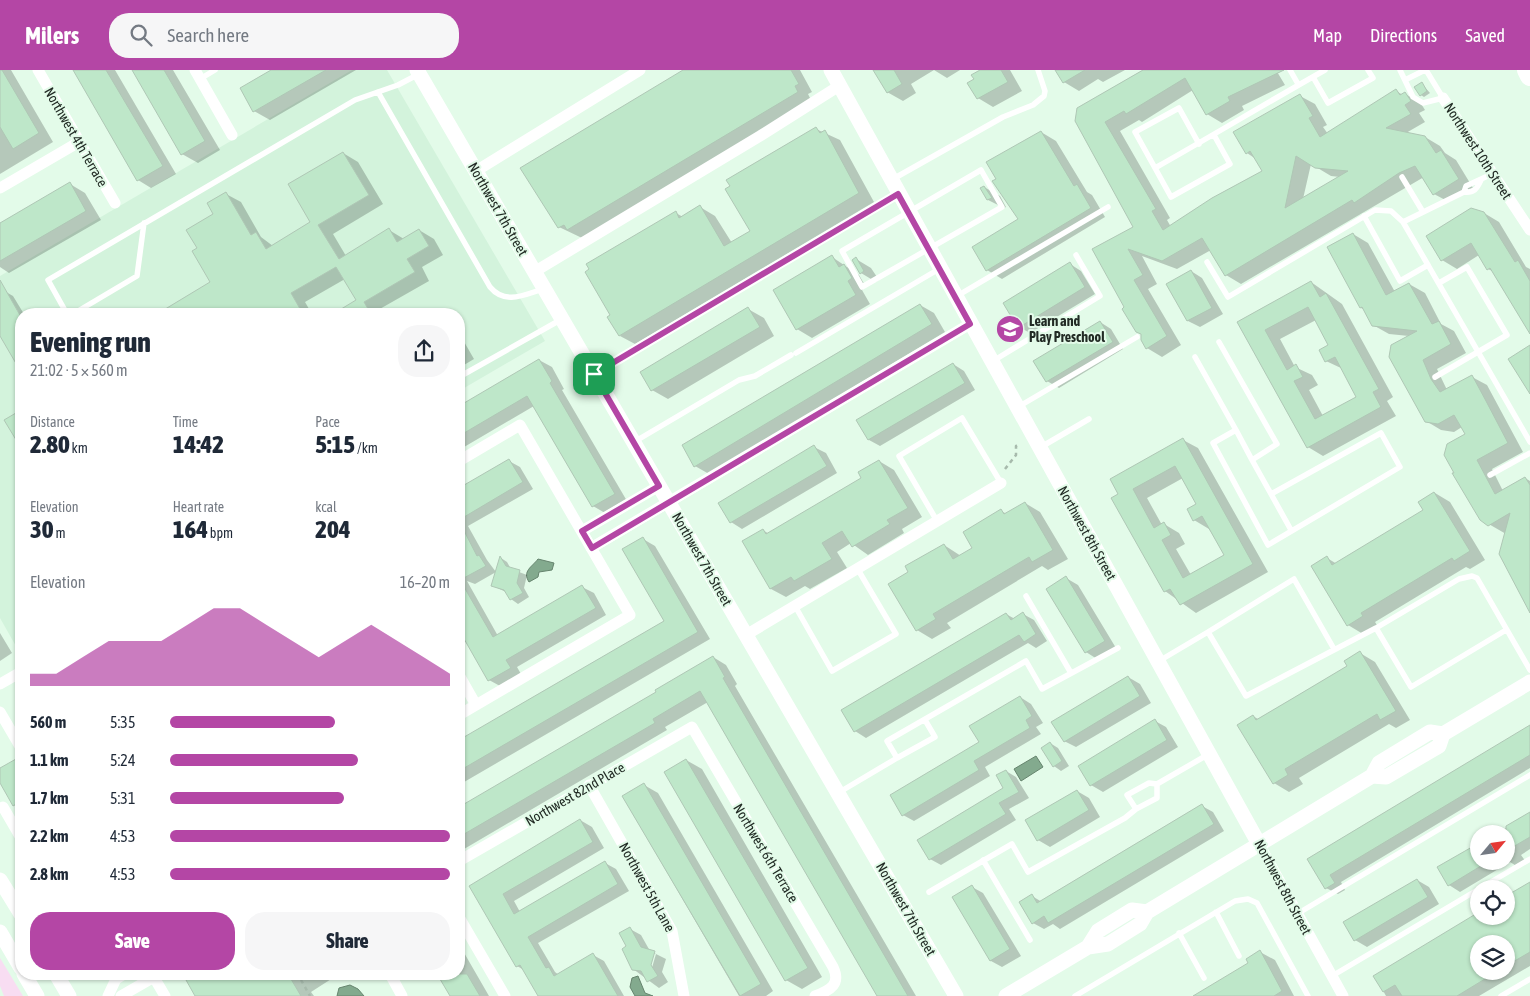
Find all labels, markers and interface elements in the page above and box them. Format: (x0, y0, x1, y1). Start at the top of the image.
search box (109, 13, 459, 58)
icon: search (127, 21, 155, 49)
text: Milers (25, 22, 79, 49)
text: Search here (167, 24, 249, 46)
text: Map (1313, 25, 1342, 46)
text: Directions (1370, 25, 1437, 46)
text: Saved (1465, 25, 1505, 46)
street label: Northwest 4th Terrace (41, 84, 111, 190)
street label: Northwest 10th Street (1441, 100, 1515, 202)
street label: Northwest 7th Street (465, 159, 531, 259)
place label: Learn and Play Preschool (1029, 313, 1105, 345)
school or university icon: Learn and Play Preschool (995, 314, 1025, 344)
button: share (398, 325, 450, 377)
text: Evening run (30, 326, 151, 358)
pin (573, 353, 615, 395)
icon: arrive (580, 360, 608, 388)
text: 21:02 · 5 × 560 m (30, 361, 128, 379)
text: Distance (30, 414, 75, 430)
text: Time (173, 414, 198, 430)
text: Pace (315, 414, 340, 430)
text: 2.80 (30, 430, 70, 458)
text: 14:42 (173, 430, 224, 458)
text: 5:15 (315, 430, 355, 458)
text: km (70, 440, 88, 456)
text: /km (355, 440, 378, 456)
street label: Northwest 8th Street (1055, 483, 1119, 583)
text: Elevation (30, 499, 79, 515)
text: Heart rate (173, 499, 224, 515)
text: kcal (315, 499, 337, 515)
street label: Northwest 7th Street (669, 509, 735, 609)
text: 30 (30, 515, 54, 543)
text: 164 (173, 515, 208, 543)
text: 204 (315, 515, 351, 543)
text: m (54, 525, 66, 541)
text: bpm (208, 525, 233, 541)
text: Elevation (30, 573, 85, 591)
text: 16–20 m (400, 573, 450, 591)
text: 560 m (30, 713, 66, 731)
text: 5:35 (110, 713, 135, 731)
text: 1.1 km (30, 751, 69, 769)
text: 5:24 (110, 751, 135, 769)
street label: Northwest 82nd Place (522, 759, 628, 829)
text: 1.7 km (30, 789, 69, 807)
text: 5:31 (110, 789, 135, 807)
street label: Northwest 6th Terrace (730, 801, 802, 905)
north arrow (1470, 825, 1515, 870)
map controls (1470, 825, 1515, 980)
text: 2.2 km (30, 827, 69, 845)
text: 4:53 (110, 827, 135, 845)
street label: Northwest 8th Street (1251, 837, 1315, 937)
street label: Northwest 5th Lane (616, 840, 678, 934)
street label: Northwest 7th Street (873, 859, 939, 959)
text: 2.8 km (30, 865, 69, 883)
text: 4:53 (110, 865, 135, 883)
button: locate (1470, 880, 1515, 925)
button: Save (30, 912, 235, 970)
button: Share (245, 912, 450, 970)
button: layers (1470, 935, 1515, 980)

